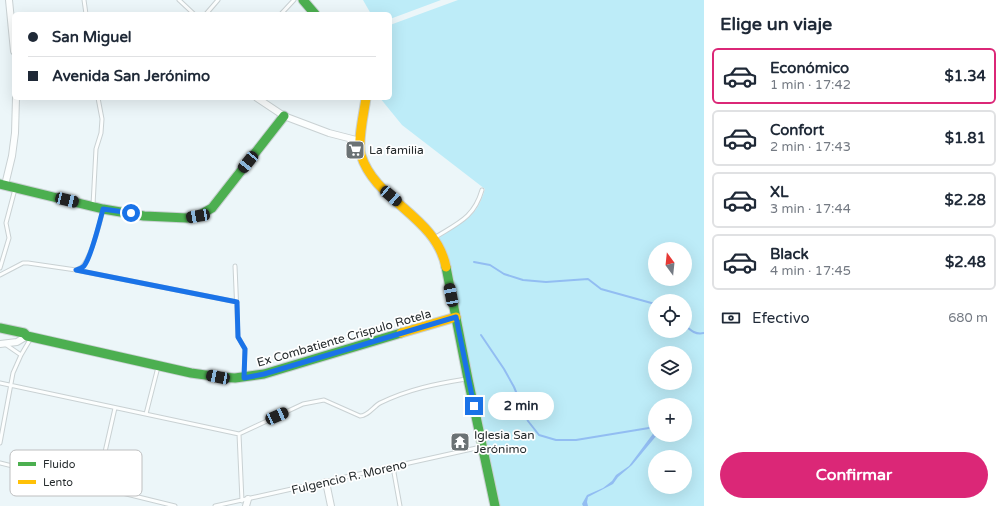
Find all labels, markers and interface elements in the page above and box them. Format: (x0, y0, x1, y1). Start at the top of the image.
text: Elige un viaje (720, 13, 832, 35)
text: San Miguel (52, 28, 132, 46)
icon: car (722, 58, 758, 94)
text: Económico (770, 59, 849, 77)
text: Avenida San Jerónimo (52, 67, 210, 85)
text: $1.34 (945, 67, 986, 85)
text: 1 min · 17:42 (770, 77, 851, 93)
icon: car (722, 120, 758, 156)
text: Confort (770, 121, 824, 139)
text: $1.81 (945, 129, 986, 147)
supermarket icon: La familia (344, 139, 366, 161)
text: 2 min · 17:43 (770, 139, 851, 155)
place label: La familia (369, 143, 424, 157)
car (236, 149, 260, 175)
icon: car (722, 182, 758, 218)
text: XL (770, 183, 789, 201)
car (378, 184, 404, 208)
car (54, 191, 80, 209)
text: $2.28 (945, 191, 986, 209)
text: 3 min · 17:44 (770, 201, 851, 217)
route start (122, 204, 140, 222)
car (185, 208, 211, 224)
north arrow (648, 242, 692, 286)
map controls (648, 242, 692, 494)
icon: car (722, 244, 758, 280)
text: Black (770, 245, 809, 263)
text: $2.48 (945, 253, 986, 271)
text: 4 min · 17:45 (770, 263, 851, 279)
car (443, 282, 459, 308)
button: locate (648, 294, 692, 338)
street label: Ex Combatiente Crispulo Rotela (255, 306, 433, 370)
icon: cash (720, 307, 742, 329)
text: Efectivo (752, 309, 810, 327)
text: 680 m (948, 310, 988, 326)
button: layers (648, 346, 692, 390)
car (205, 369, 231, 385)
callout: 2 min (488, 392, 554, 420)
route end (465, 397, 483, 415)
text: 2 min (504, 398, 538, 414)
button: + (648, 398, 692, 442)
car (264, 406, 290, 426)
place label: Iglesia San Jerónimo (474, 428, 535, 456)
temple icon: Iglesia San Jerónimo (449, 431, 471, 453)
legend (10, 450, 142, 496)
button: − (648, 450, 692, 494)
button: Confirmar (720, 452, 988, 498)
street label: Fulgencio R. Moreno (290, 457, 408, 497)
text: Fluido (43, 458, 76, 471)
text: Lento (43, 476, 73, 489)

